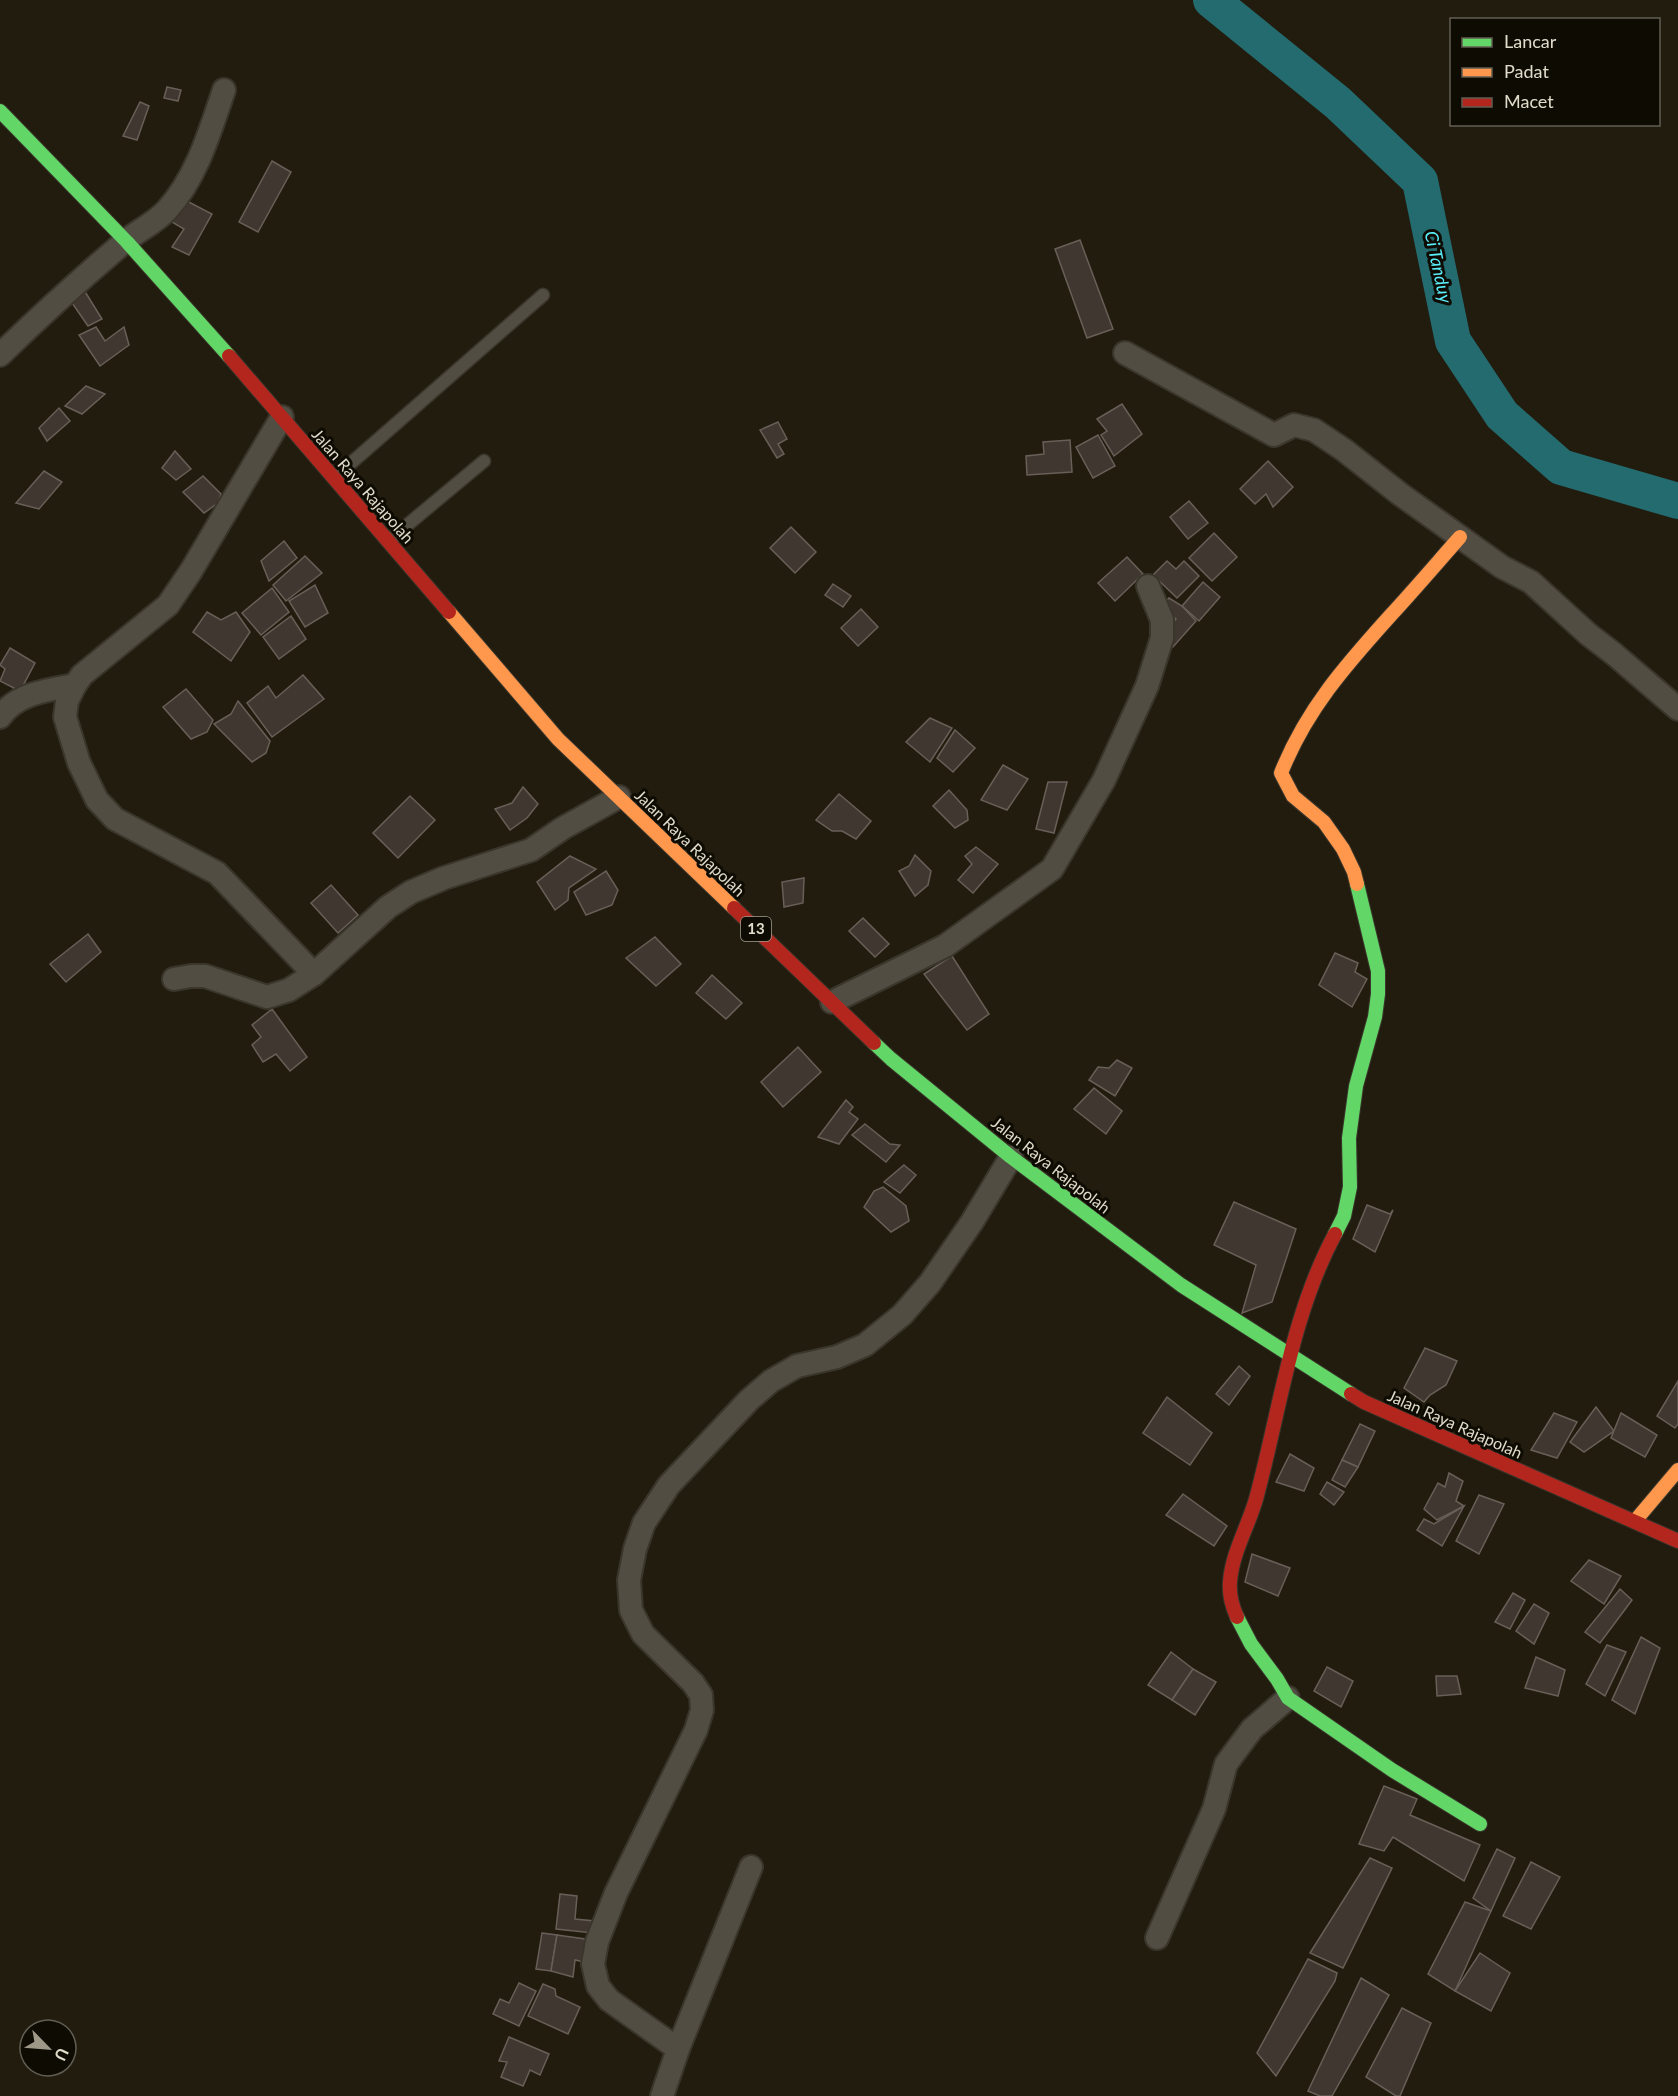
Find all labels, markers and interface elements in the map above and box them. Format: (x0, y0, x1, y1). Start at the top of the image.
legend (1450, 18, 1660, 126)
text: Lancar (1504, 30, 1557, 52)
text: Padat (1504, 60, 1549, 82)
text: Macet (1504, 90, 1554, 112)
water label: Ci Tanduy (1421, 229, 1457, 305)
street label: Jalan Raya Rajapolah (309, 425, 418, 547)
street label: Jalan Raya Rajapolah (631, 785, 749, 900)
road number: 13 (741, 917, 771, 941)
street label: Jalan Raya Rajapolah (988, 1112, 1114, 1217)
street label: Jalan Raya Rajapolah (1385, 1385, 1525, 1462)
north arrow (18, 2018, 78, 2078)
text: U (51, 2045, 73, 2064)

